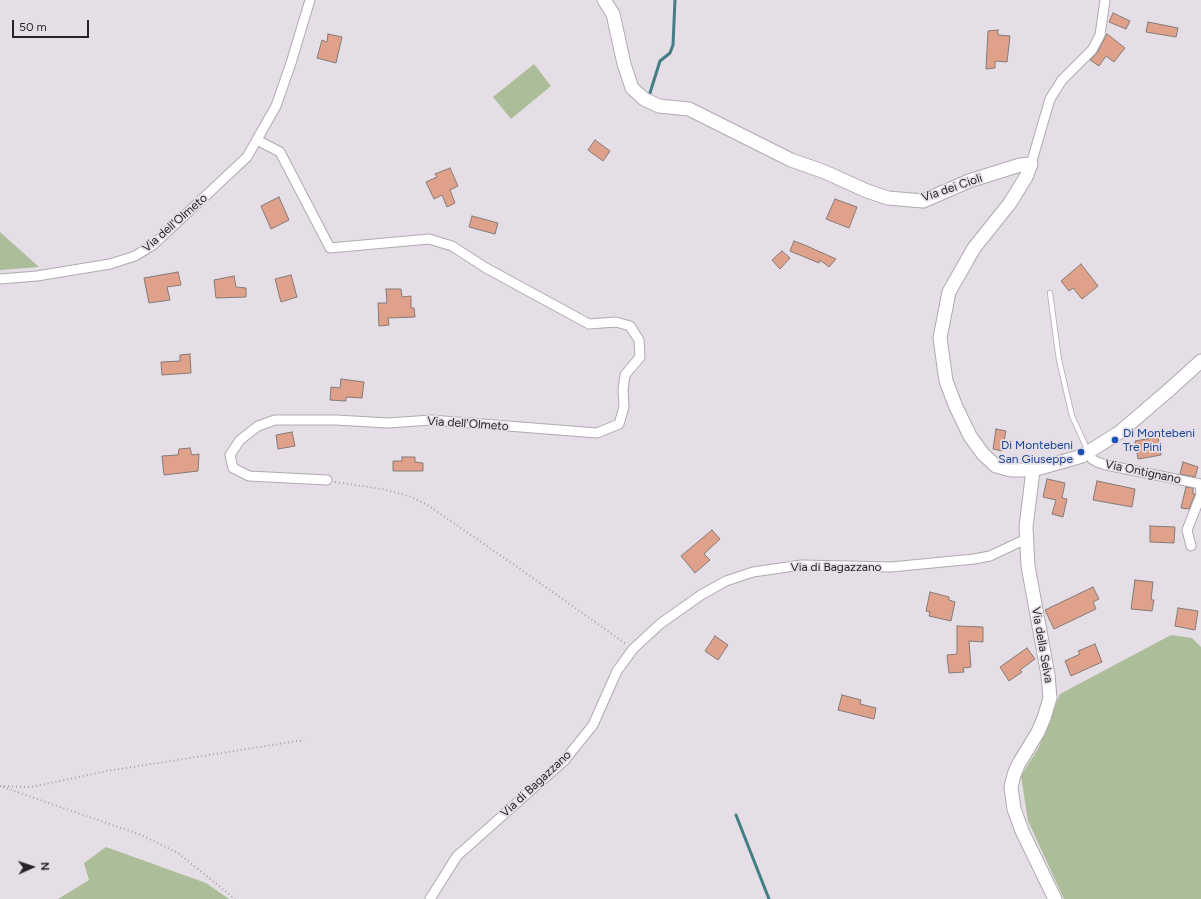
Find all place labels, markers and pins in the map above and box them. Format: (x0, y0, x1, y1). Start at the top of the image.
place label: Di Montebeni Tre Pini (1123, 426, 1195, 454)
marker: Di Montebeni Tre Pini (1110, 435, 1120, 445)
place label: Di Montebeni San Giuseppe (998, 438, 1073, 466)
marker: Di Montebeni San Giuseppe (1076, 447, 1086, 457)

